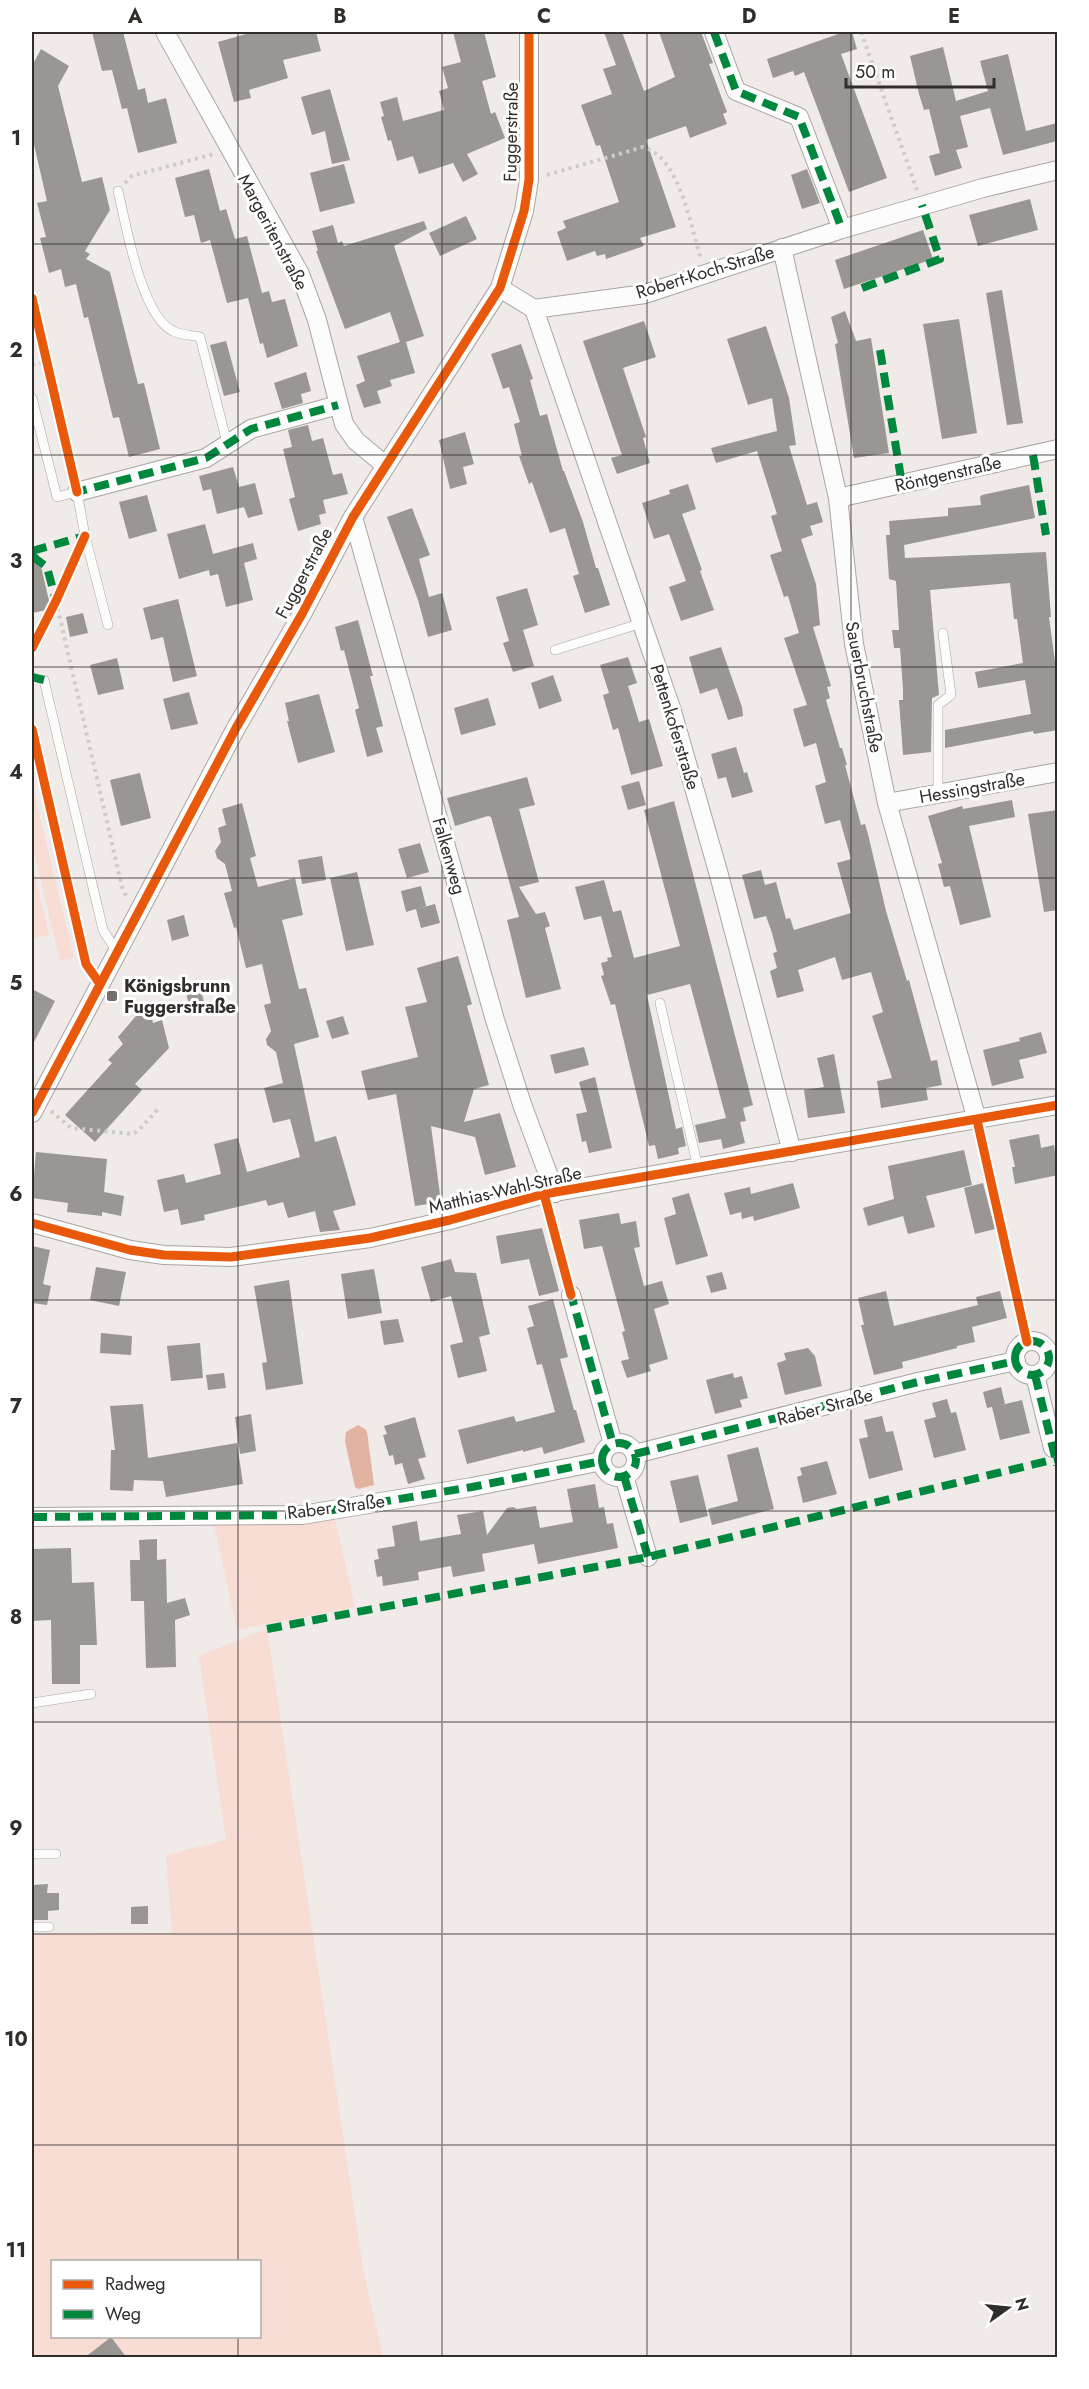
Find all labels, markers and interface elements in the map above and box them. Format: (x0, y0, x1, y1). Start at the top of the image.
text: A (127, 2, 143, 31)
text: B (333, 2, 347, 31)
text: C (537, 2, 551, 31)
text: D (742, 2, 756, 31)
text: E (948, 2, 960, 31)
scale bar (846, 51, 994, 89)
text: 50 m (855, 59, 895, 85)
street label: Fuggerstraße (497, 82, 525, 182)
text: 1 (11, 124, 21, 153)
street label: Margeritenstraße (231, 169, 315, 295)
street label: Robert-Koch-Straße (633, 239, 777, 305)
text: 2 (9, 336, 23, 365)
street label: Röntgenstraße (892, 449, 1004, 499)
street label: Fuggerstraße (269, 523, 339, 623)
text: 3 (10, 547, 22, 576)
street label: Sauerbruchstraße (839, 619, 889, 755)
street label: Pettenkoferstraße (644, 661, 706, 793)
text: 4 (9, 758, 23, 787)
street label: Hessingstraße (917, 766, 1027, 810)
street label: Falkenweg (426, 814, 472, 898)
text: 5 (10, 969, 23, 998)
place label: Königsbrunn Fuggerstraße (124, 973, 236, 1020)
marker: Königsbrunn Fuggerstraße (105, 989, 119, 1003)
street label: Matthias-Wahl-Straße (426, 1160, 584, 1220)
text: 6 (9, 1180, 23, 1209)
street label: Raber Straße (774, 1382, 876, 1432)
text: 7 (10, 1392, 23, 1421)
street label: Raber Straße (286, 1488, 386, 1526)
text: 8 (10, 1603, 22, 1632)
text: 9 (9, 1814, 23, 1843)
text: 10 (4, 2025, 28, 2054)
text: 11 (6, 2236, 26, 2265)
legend (51, 2260, 261, 2338)
text: Radweg (105, 2271, 166, 2297)
north arrow (978, 2278, 1038, 2338)
text: N (1009, 2295, 1035, 2313)
text: Weg (105, 2301, 141, 2327)

